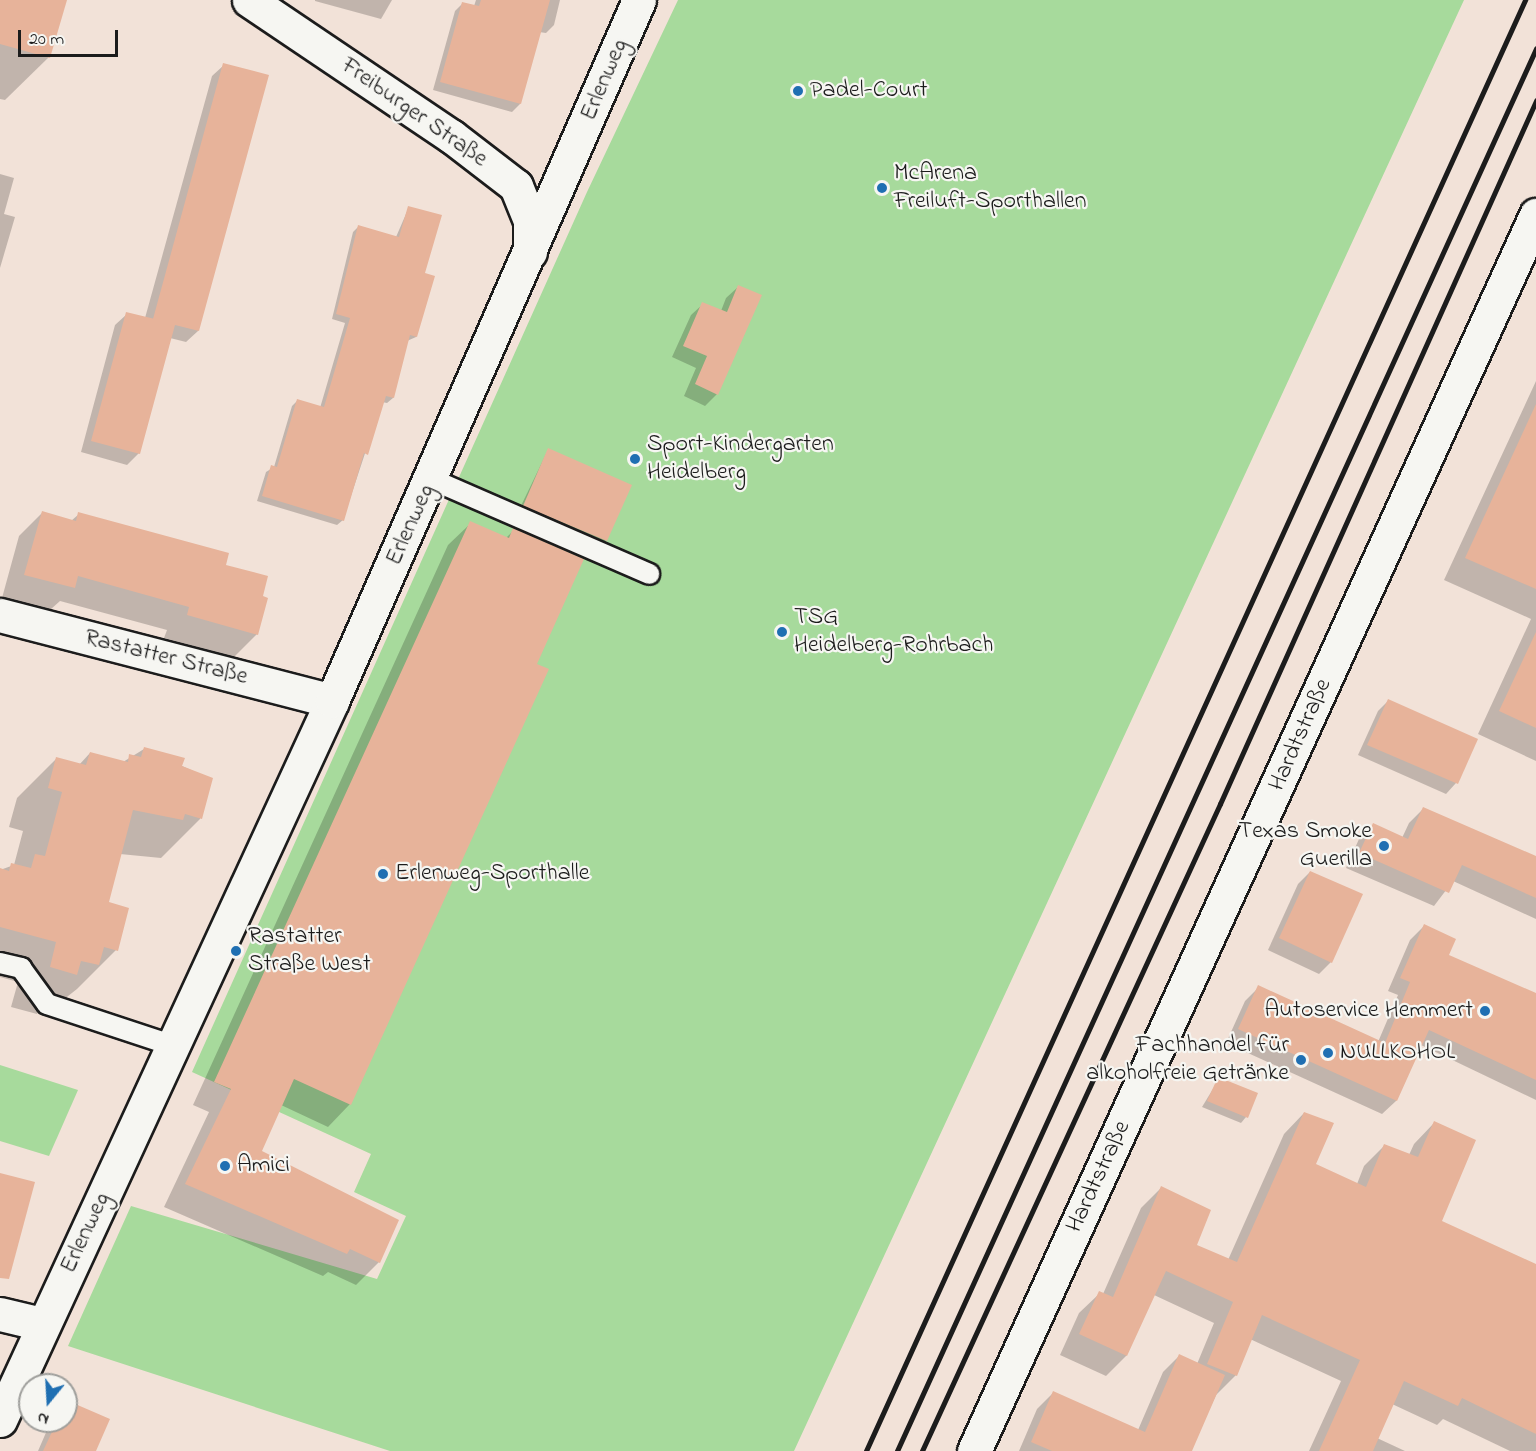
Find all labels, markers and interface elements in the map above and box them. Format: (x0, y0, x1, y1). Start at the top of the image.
scale bar (21, 18, 122, 56)
text: 20 m (29, 27, 64, 53)
street label: Erlenweg (575, 35, 635, 125)
street label: Freiburger Straße (335, 52, 493, 174)
place label: Padel-Court (810, 77, 928, 105)
marker: Padel-Court (791, 84, 805, 98)
place label: McArena Freiluft-Sporthallen (894, 160, 1087, 216)
marker: McArena Freiluft-Sporthallen (875, 181, 889, 195)
place label: Sport-Kindergarten Heidelberg (647, 431, 834, 487)
marker: Sport-Kindergarten Heidelberg (628, 452, 642, 466)
street label: Erlenweg (380, 480, 442, 570)
place label: TSG Heidelberg-Rohrbach (794, 604, 994, 660)
street label: Rastatter Straße (82, 624, 250, 692)
marker: TSG Heidelberg-Rohrbach (775, 625, 789, 639)
street label: Hardtstraße (1263, 674, 1339, 796)
place label: Texas Smoke Guerilla (1239, 818, 1372, 874)
marker: Texas Smoke Guerilla (1377, 839, 1391, 853)
place label: Erlenweg-Sporthalle (395, 860, 590, 888)
marker: Erlenweg-Sporthalle (376, 867, 390, 881)
place label: Rastatter Straße West (248, 923, 371, 979)
marker: Rastatter Straße West (229, 944, 243, 958)
place label: Autoservice Hemmert (1264, 997, 1473, 1025)
marker: Autoservice Hemmert (1478, 1004, 1492, 1018)
place label: Fachhandel für alkoholfreie Getränke (1086, 1032, 1289, 1088)
place label: NULLKOHOL (1340, 1039, 1455, 1067)
marker: NULLKOHOL (1321, 1046, 1335, 1060)
marker: Fachhandel für alkoholfreie Getränke (1294, 1053, 1308, 1067)
street label: Hardtstraße (1061, 1117, 1137, 1237)
place label: Amici (237, 1152, 290, 1180)
marker: Amici (218, 1159, 232, 1173)
street label: Erlenweg (55, 1188, 117, 1278)
north arrow (18, 1373, 78, 1433)
text: N (34, 1405, 52, 1431)

